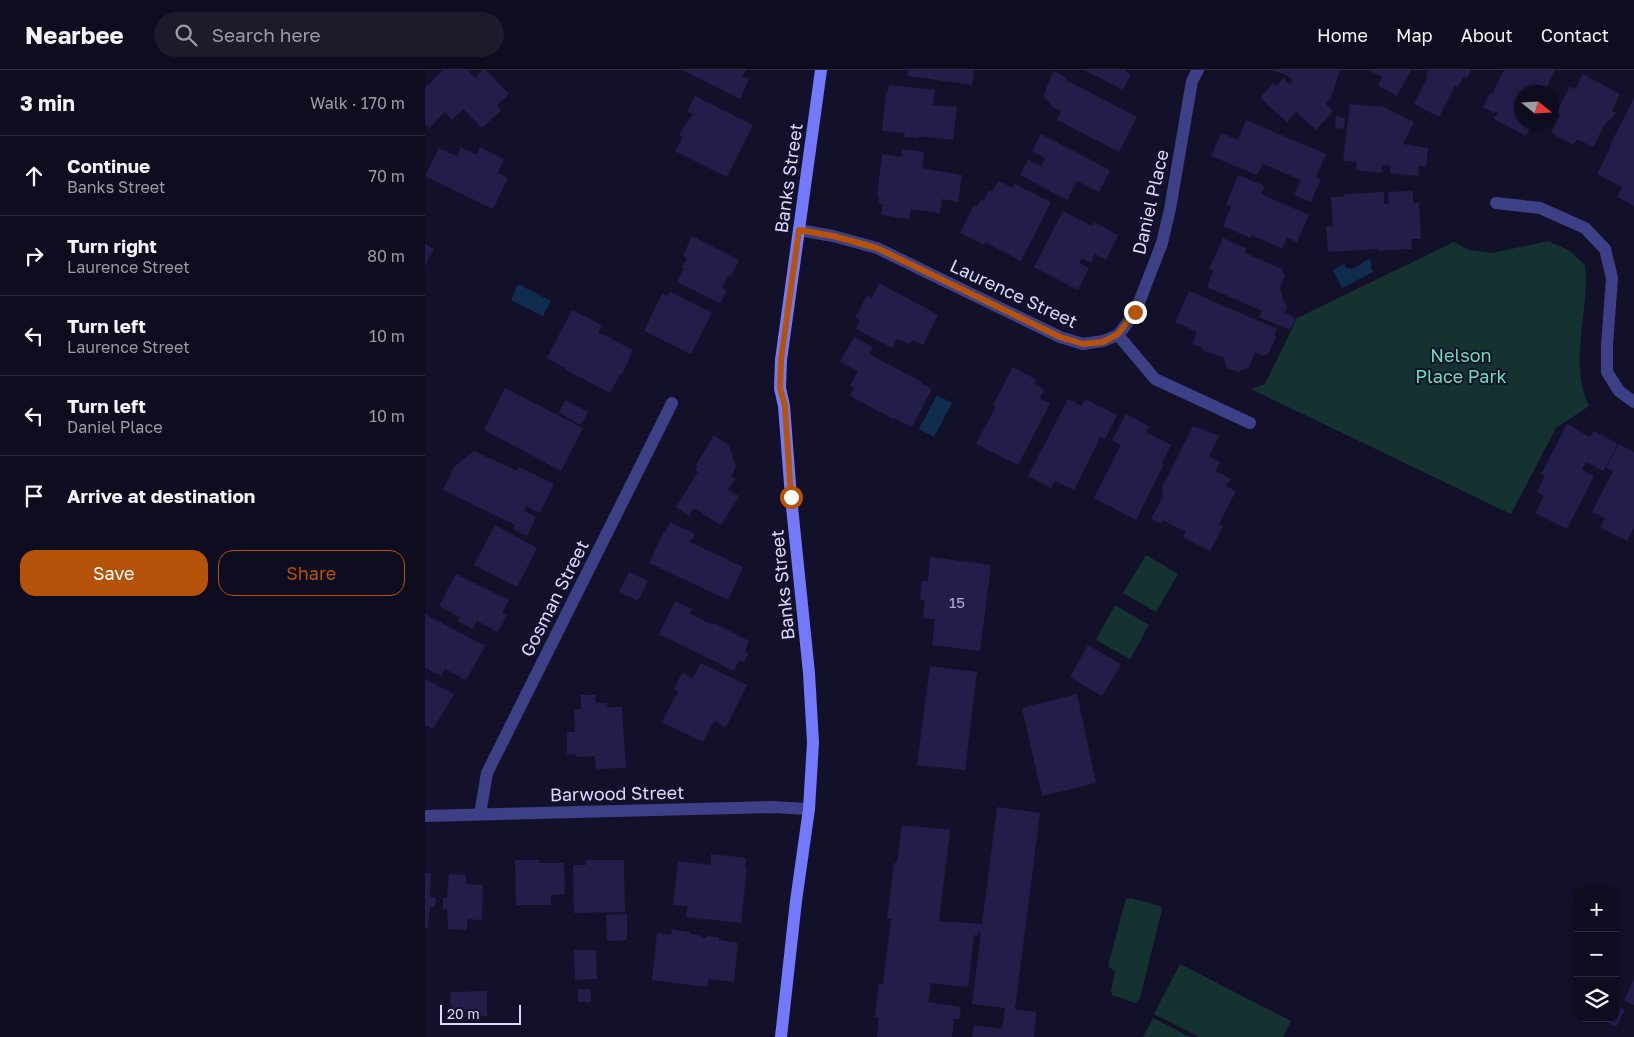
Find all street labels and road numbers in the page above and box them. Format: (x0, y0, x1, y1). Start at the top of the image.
street label: Banks Street (769, 122, 807, 234)
street label: Daniel Place (1127, 147, 1173, 257)
street label: Laurence Street (947, 254, 1081, 332)
street label: Banks Street (765, 529, 799, 641)
street label: Gosman Street (515, 536, 593, 660)
street label: Barwood Street (550, 781, 684, 805)

